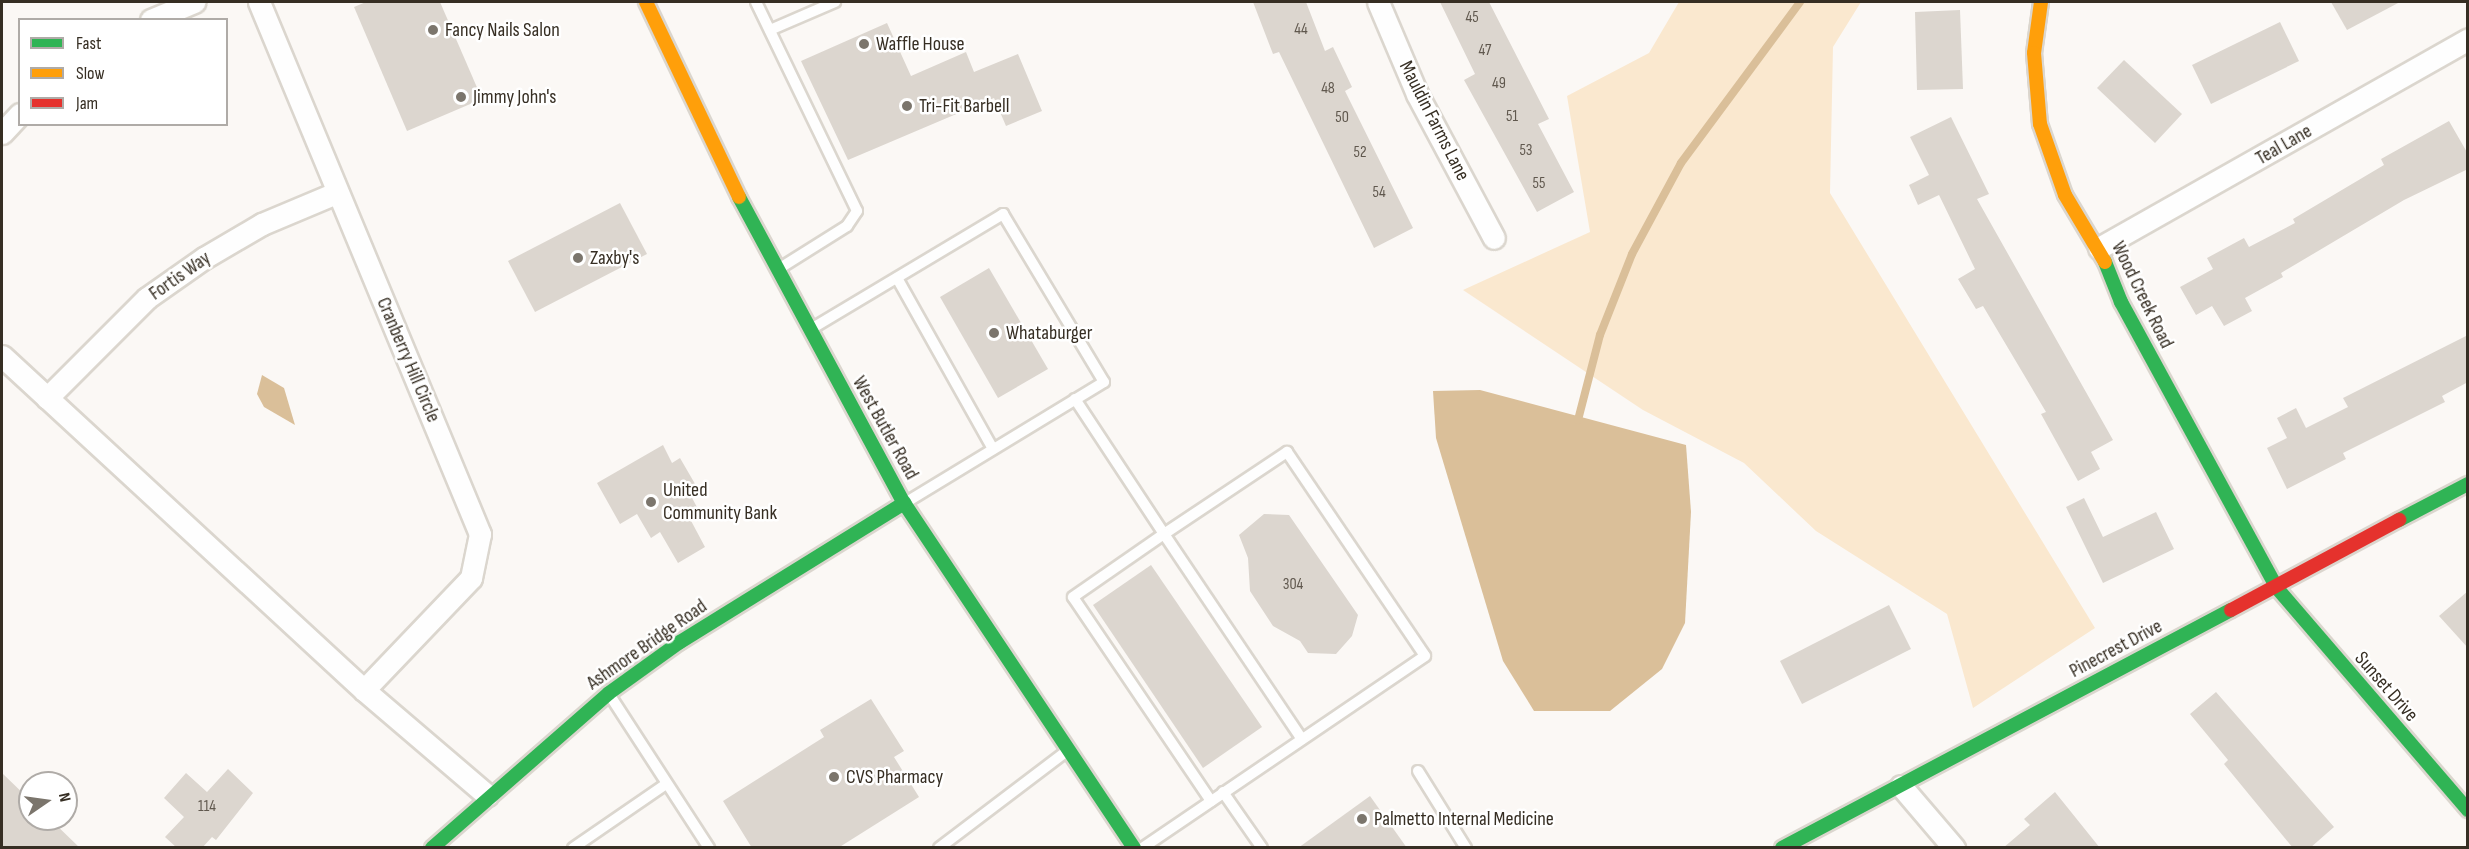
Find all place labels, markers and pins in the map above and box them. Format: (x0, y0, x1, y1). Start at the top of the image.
place label: Fancy Nails Salon (445, 18, 560, 42)
marker: Fancy Nails Salon (426, 23, 440, 37)
place label: Waffle House (876, 32, 965, 56)
marker: Waffle House (857, 37, 871, 51)
place label: Jimmy John's (473, 85, 556, 109)
marker: Jimmy John's (454, 90, 468, 104)
place label: Tri-Fit Barbell (919, 94, 1010, 118)
marker: Tri-Fit Barbell (900, 99, 914, 113)
place label: Zaxby's (590, 246, 639, 270)
marker: Zaxby's (571, 251, 585, 265)
place label: Whataburger (1006, 321, 1093, 345)
marker: Whataburger (987, 326, 1001, 340)
place label: United Community Bank (663, 478, 777, 525)
marker: United Community Bank (644, 495, 658, 509)
place label: CVS Pharmacy (846, 765, 943, 789)
marker: CVS Pharmacy (827, 770, 841, 784)
place label: Palmetto Internal Medicine (1374, 807, 1554, 831)
marker: Palmetto Internal Medicine (1355, 812, 1369, 826)

